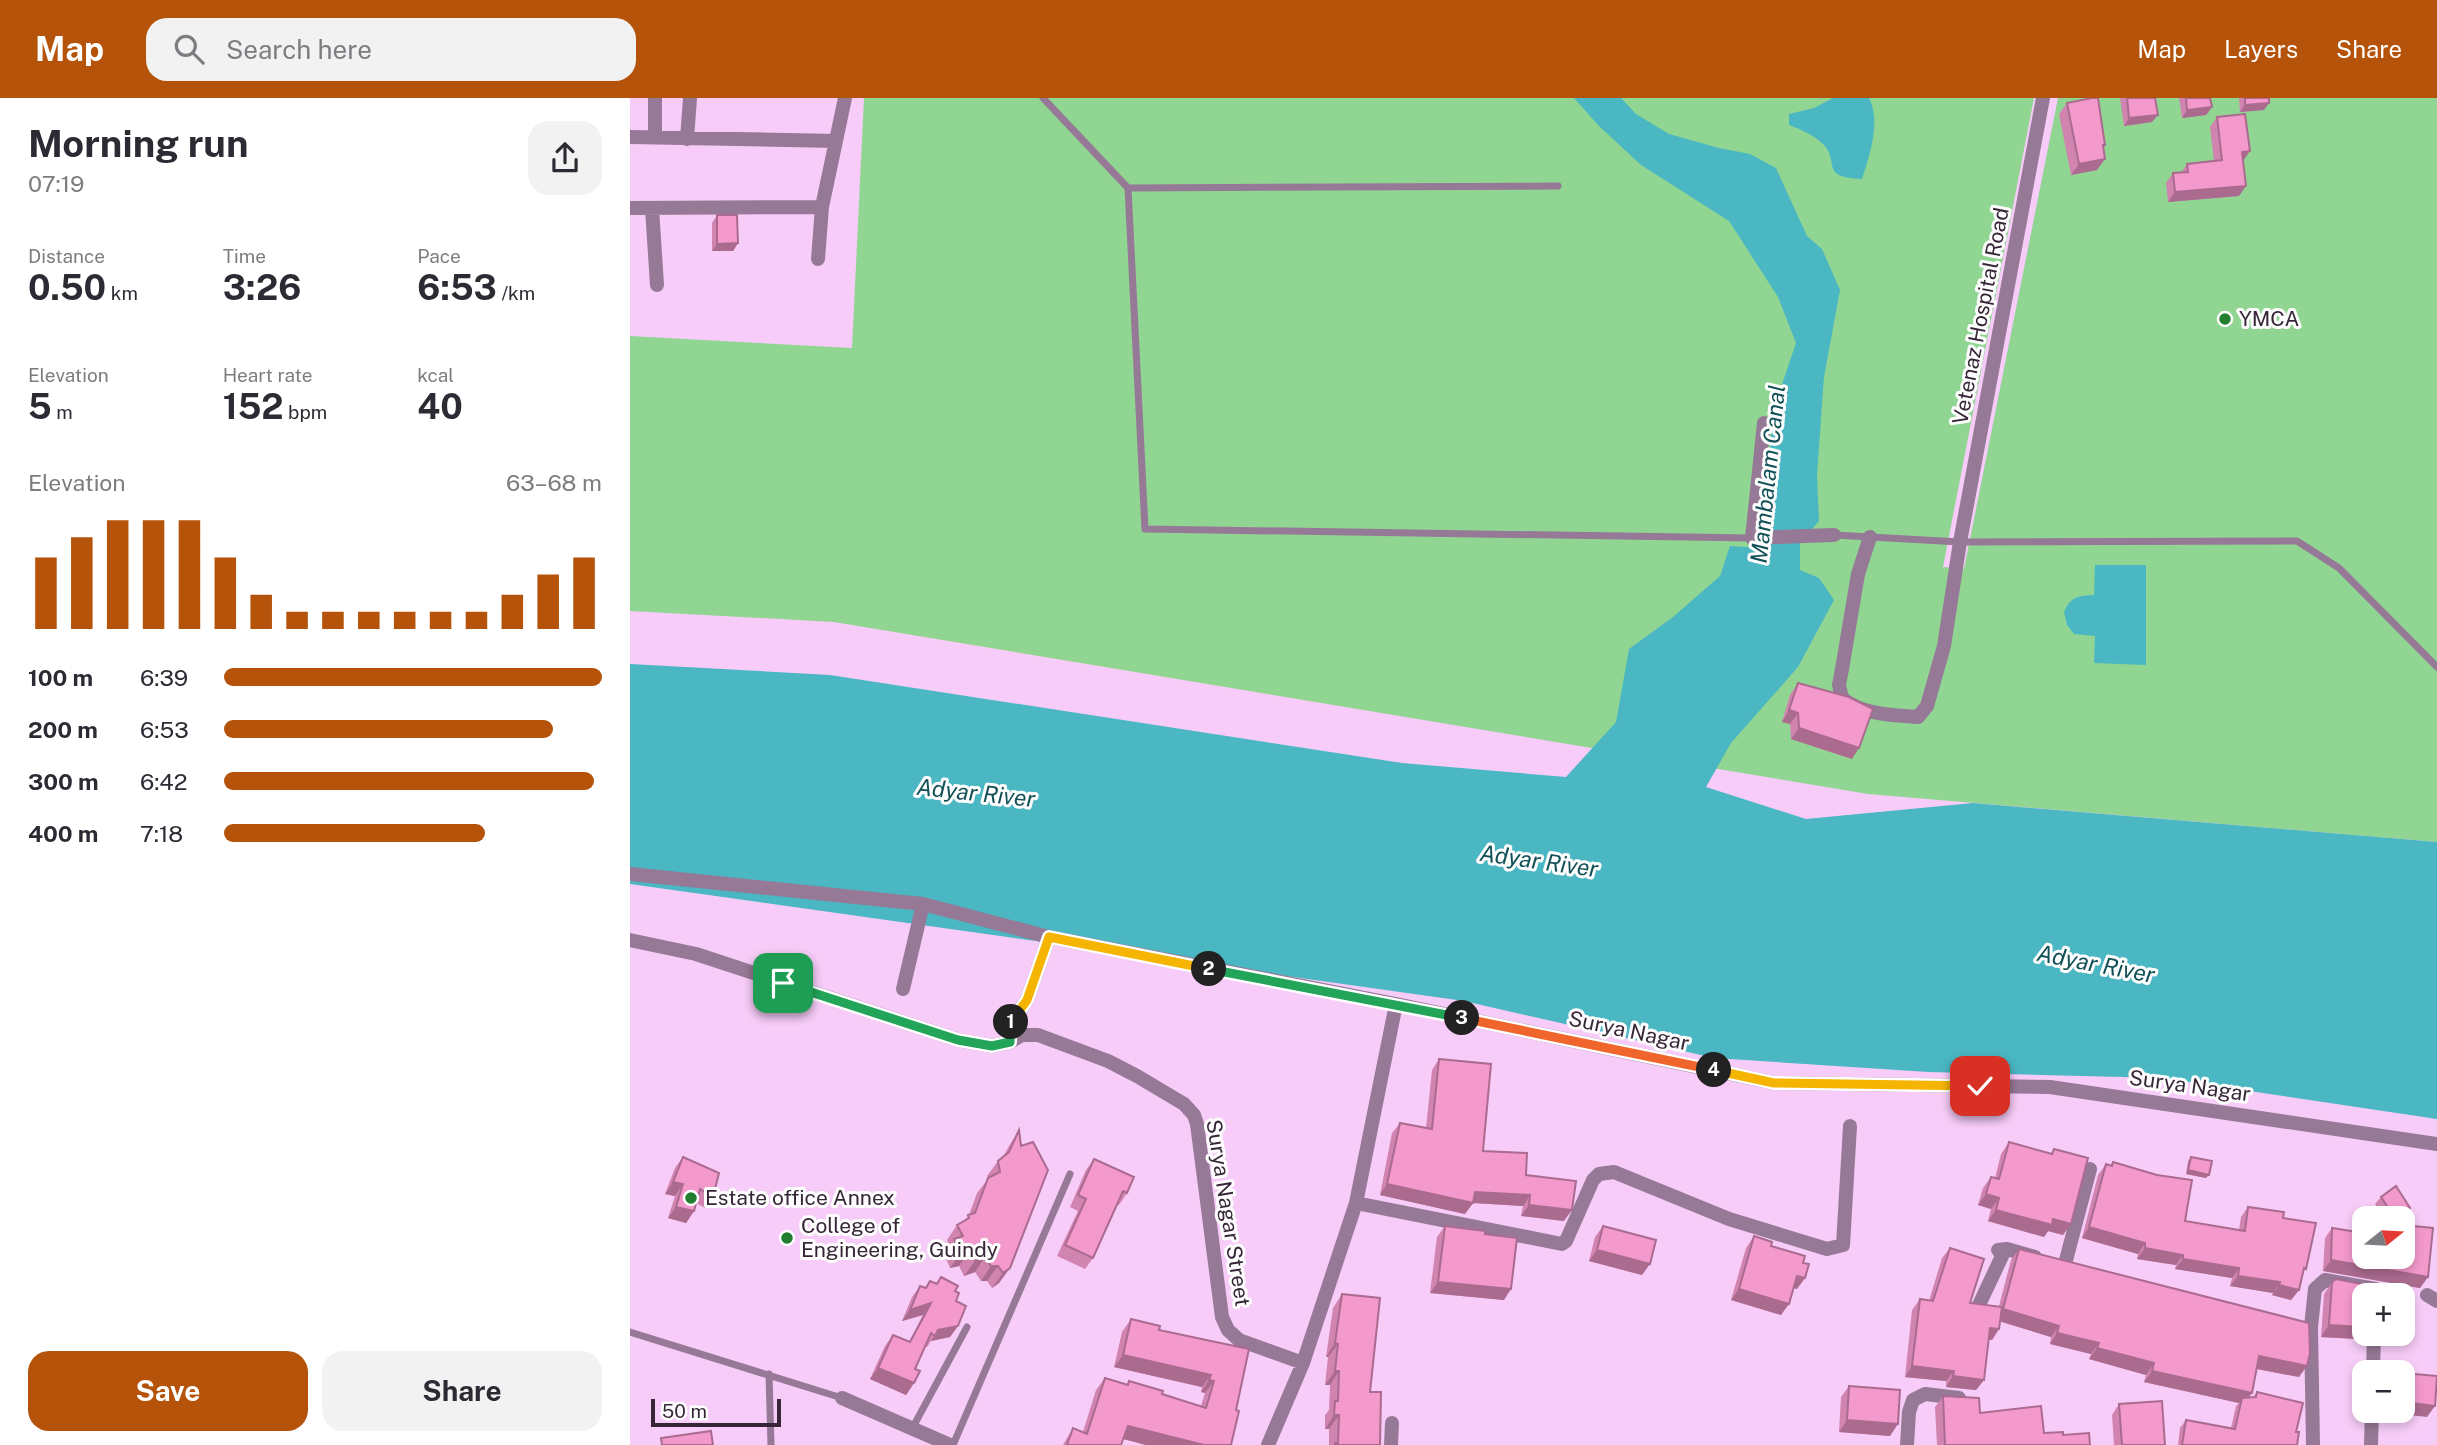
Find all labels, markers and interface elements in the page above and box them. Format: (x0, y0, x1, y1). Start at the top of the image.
search box (146, 18, 636, 81)
text: Map (35, 30, 104, 68)
icon: search (170, 30, 208, 68)
text: Search here (226, 34, 372, 65)
text: Map (2137, 35, 2186, 63)
text: Layers (2224, 35, 2298, 63)
text: Share (2336, 35, 2402, 63)
text: Morning run (28, 121, 249, 166)
button: share (528, 121, 602, 195)
text: 07:19 (28, 170, 84, 197)
street label: Vetenaz Hospital Road (1947, 205, 2014, 426)
text: Distance (28, 245, 105, 267)
text: Time (223, 245, 266, 267)
text: Pace (417, 245, 461, 267)
text: 0.50 (28, 267, 106, 308)
text: 3:26 (223, 267, 301, 308)
text: 6:53 (417, 267, 497, 308)
text: km (106, 282, 138, 304)
text: /km (497, 282, 535, 304)
place label: YMCA (2239, 306, 2300, 331)
marker: YMCA (2217, 311, 2233, 327)
text: Elevation (28, 364, 109, 386)
text: Heart rate (223, 364, 312, 386)
text: kcal (417, 364, 454, 386)
water label: Mambalam Canal (1745, 383, 1790, 564)
text: 5 (28, 386, 52, 427)
text: 152 (223, 386, 284, 427)
text: 40 (417, 386, 463, 427)
text: m (52, 401, 73, 423)
text: bpm (284, 401, 327, 423)
text: Elevation (28, 469, 126, 496)
text: 63–68 m (506, 469, 602, 496)
text: 100 m (28, 664, 93, 691)
text: 6:39 (140, 664, 188, 691)
text: 200 m (28, 716, 98, 743)
text: 6:53 (140, 716, 189, 743)
text: 300 m (28, 768, 99, 795)
text: 6:42 (140, 768, 188, 795)
water label: Adyar River (915, 773, 1037, 812)
text: 400 m (28, 820, 98, 847)
text: 7:18 (140, 820, 183, 847)
water label: Adyar River (1478, 839, 1600, 882)
water label: Adyar River (2035, 939, 2157, 988)
pin: 2 (1192, 952, 1226, 986)
pin (753, 953, 813, 1013)
text: 2 (1202, 957, 1215, 979)
icon: arrive (764, 964, 802, 1002)
pin: 3 (1444, 1000, 1480, 1035)
pin: 1 (994, 1004, 1028, 1040)
text: 3 (1455, 1006, 1468, 1028)
street label: Surya Nagar (1567, 1006, 1692, 1055)
text: 1 (1006, 1010, 1015, 1032)
pin: 4 (1696, 1052, 1732, 1088)
pin (1950, 1056, 2010, 1116)
text: 4 (1707, 1058, 1720, 1080)
street label: Surya Nagar (2128, 1065, 2252, 1106)
icon: check (1961, 1067, 1999, 1105)
street label: Surya Nagar Street (1201, 1118, 1256, 1308)
place label: Estate office Annex (705, 1185, 895, 1210)
marker: Estate office Annex (683, 1190, 699, 1206)
north arrow (2352, 1206, 2415, 1269)
map controls (2352, 1206, 2415, 1423)
place label: College of Engineering, Guindy (801, 1213, 998, 1262)
marker: College of Engineering, Guindy (779, 1230, 795, 1246)
button: + (2352, 1283, 2415, 1346)
button: Save (28, 1351, 308, 1431)
button: Share (322, 1351, 602, 1431)
button: − (2352, 1360, 2415, 1423)
scale bar (651, 1396, 780, 1428)
text: 50 m (662, 1400, 707, 1422)

